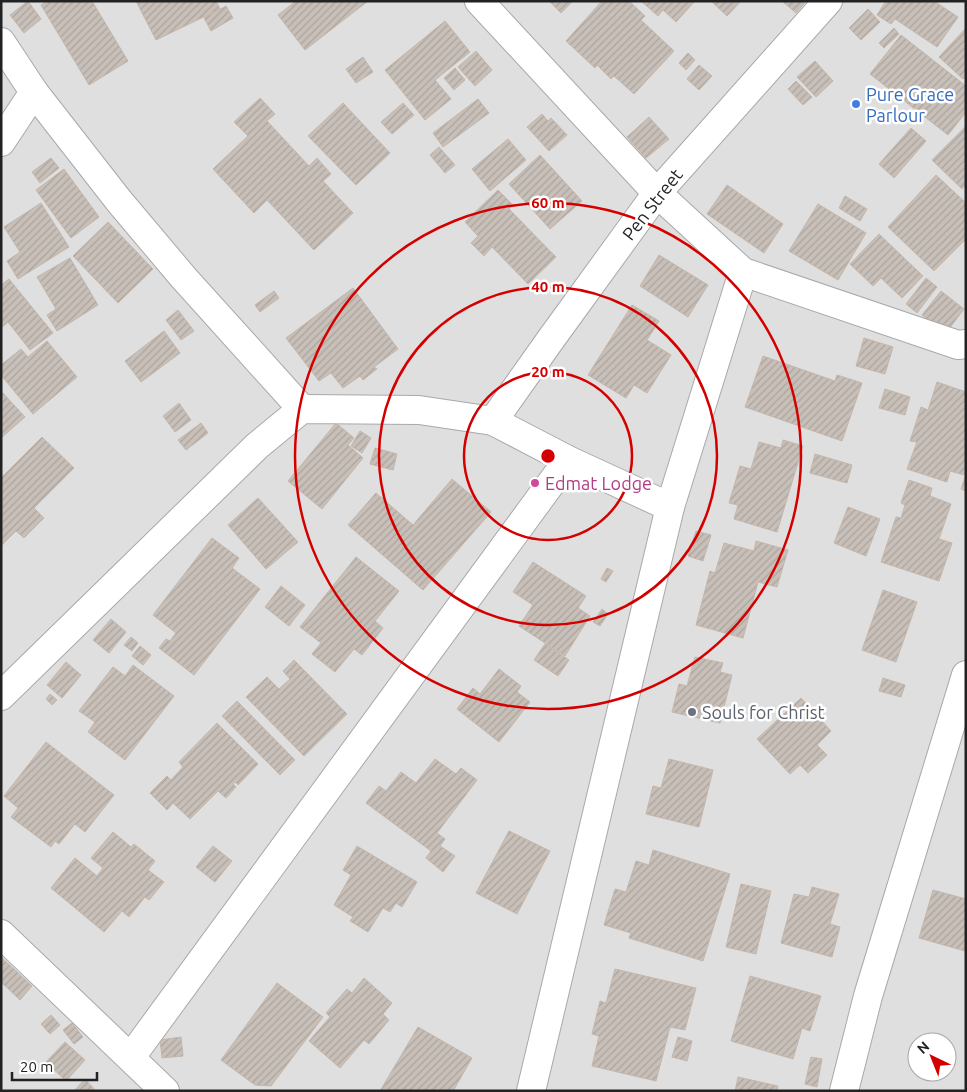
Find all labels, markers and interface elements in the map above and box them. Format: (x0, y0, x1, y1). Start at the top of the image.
place label: Pure Grace Parlour (866, 84, 954, 125)
marker: Pure Grace Parlour (850, 98, 862, 110)
street label: Pen Street (618, 164, 686, 244)
text: 60 m (531, 194, 565, 211)
text: 40 m (531, 278, 565, 295)
text: 20 m (531, 363, 565, 380)
centre of rings (539, 447, 557, 465)
place label: Edmat Lodge (545, 473, 652, 493)
marker: Edmat Lodge (529, 477, 541, 489)
place label: Souls for Christ (702, 702, 825, 722)
marker: Souls for Christ (686, 706, 698, 718)
north arrow (907, 1032, 957, 1082)
text: N (914, 1038, 932, 1057)
scale bar (12, 1050, 98, 1082)
text: 20 m (20, 1058, 53, 1075)

